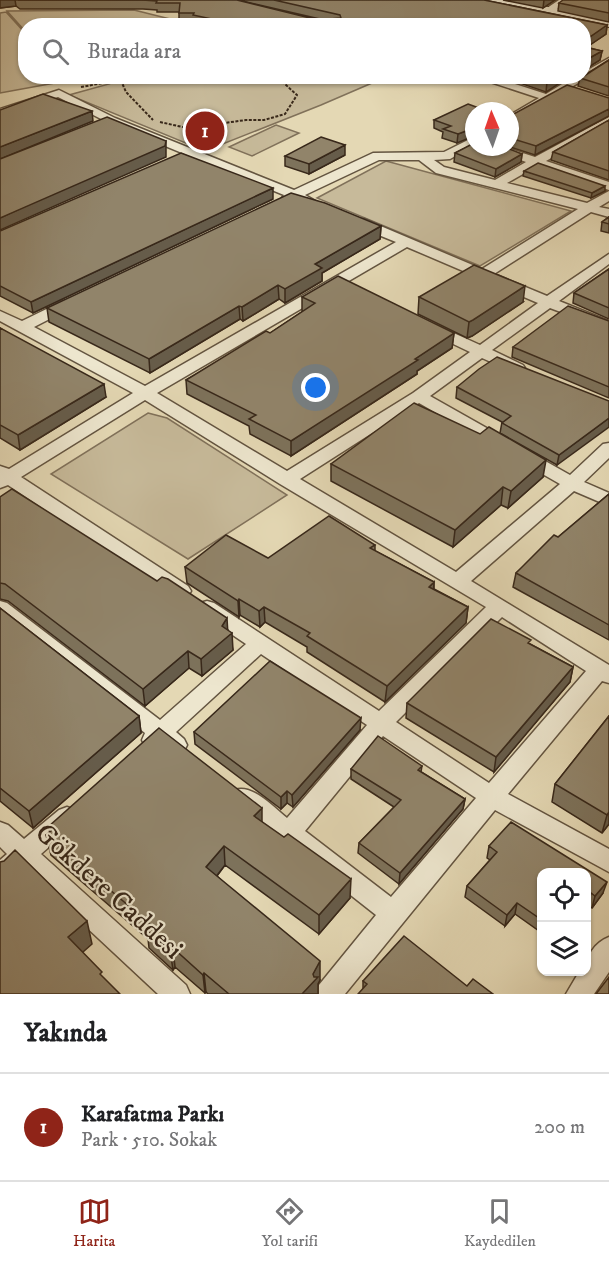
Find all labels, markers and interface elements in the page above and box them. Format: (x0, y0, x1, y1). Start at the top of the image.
search box (18, 18, 591, 84)
icon: search (39, 35, 72, 68)
text: Burada ara (87, 38, 181, 65)
north arrow (465, 102, 519, 156)
pin: 1 (186, 108, 224, 154)
your location (301, 373, 330, 402)
street label: Gökdere Caddesi (28, 816, 190, 967)
map controls (537, 868, 591, 976)
button: locate (537, 868, 591, 922)
button: layers (537, 922, 591, 976)
text: Yakında (24, 1017, 107, 1050)
text: Karafatma Parkı (81, 1101, 224, 1128)
text: 1 (40, 1115, 47, 1140)
text: 200 m (534, 1115, 585, 1140)
text: Park · 510. Sokak (81, 1128, 217, 1153)
tab: Harita (73, 1195, 115, 1251)
tab: Yol tarifi (262, 1195, 318, 1251)
tab: Kaydedilen (464, 1195, 536, 1251)

